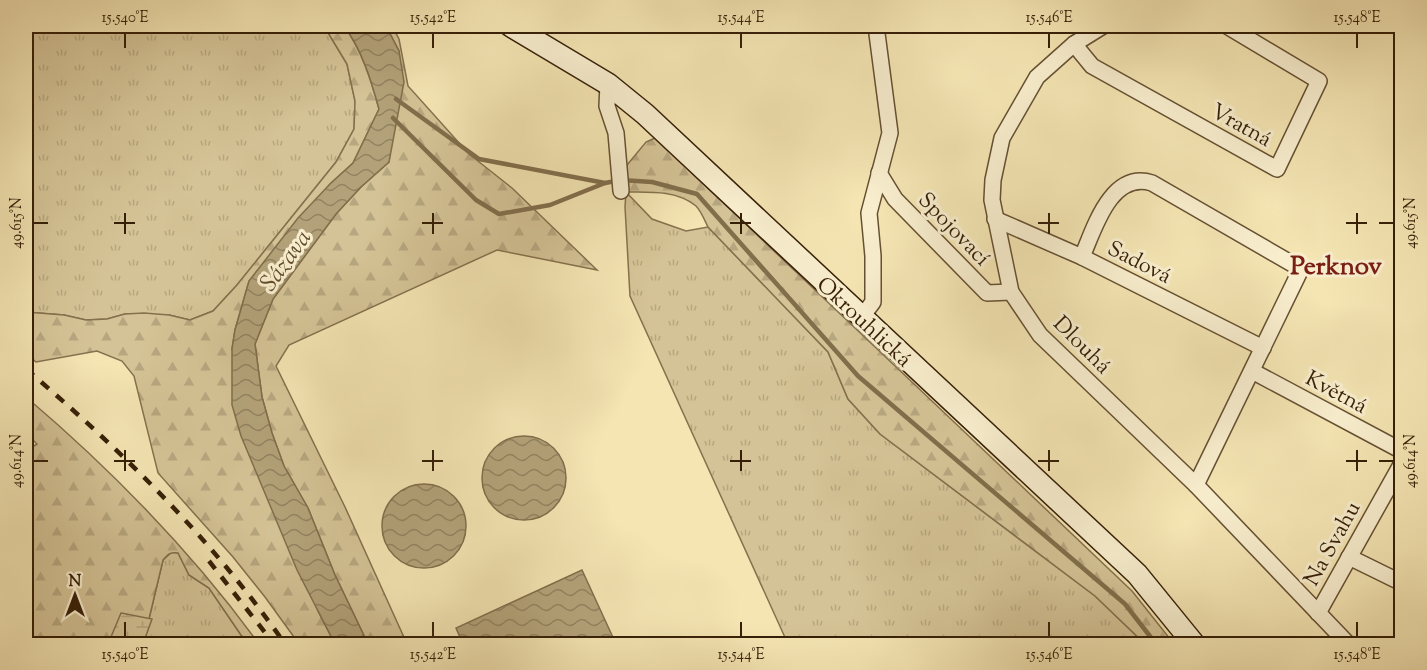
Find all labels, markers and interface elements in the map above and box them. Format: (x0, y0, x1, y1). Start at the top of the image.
text: 15.540°E (101, 8, 149, 29)
text: 15.542°E (410, 8, 456, 29)
text: 15.544°E (717, 8, 765, 29)
text: 15.546°E (1026, 8, 1072, 29)
text: 15.548°E (1333, 8, 1381, 29)
street label: Vratná (1204, 97, 1277, 156)
street label: Spojovací (909, 186, 996, 274)
text: 49.615°N (7, 197, 28, 249)
text: 49.615°N (1401, 197, 1422, 249)
water label: Sázava (253, 223, 320, 299)
street label: Sadová (1101, 234, 1176, 293)
district label: Perknov (1290, 249, 1382, 286)
street label: Okrouhlická (808, 270, 918, 376)
street label: Dlouhá (1044, 310, 1117, 383)
street label: Květná (1299, 364, 1372, 423)
text: 49.614°N (7, 434, 28, 488)
text: 49.614°N (1401, 434, 1422, 488)
street label: Na Svahu (1297, 496, 1370, 593)
north arrow (45, 565, 105, 625)
text: N (69, 571, 82, 594)
text: 15.540°E (101, 645, 149, 666)
text: 15.542°E (410, 645, 456, 666)
text: 15.544°E (717, 645, 765, 666)
text: 15.546°E (1026, 645, 1072, 666)
text: 15.548°E (1333, 645, 1381, 666)

